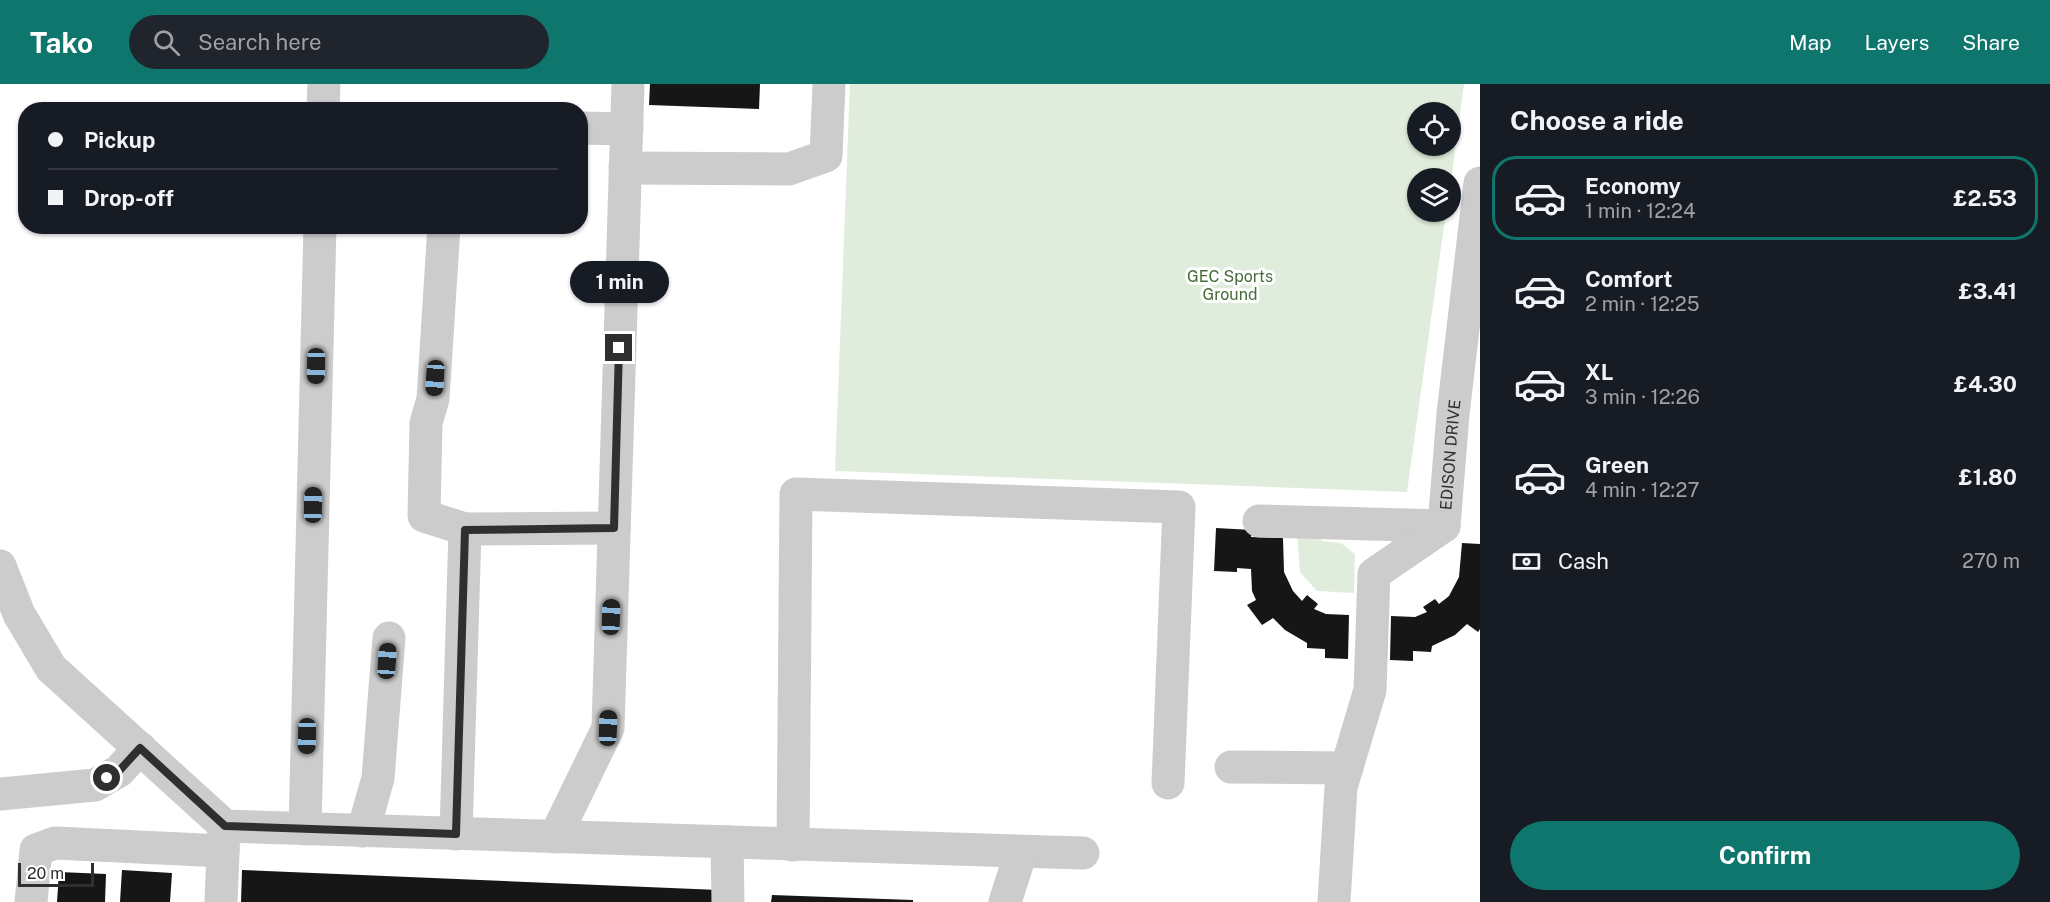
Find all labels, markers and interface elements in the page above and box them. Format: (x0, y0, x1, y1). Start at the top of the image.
search box (129, 15, 549, 69)
text: Tako (30, 26, 93, 59)
icon: search (150, 26, 183, 59)
text: Search here (198, 29, 322, 55)
text: Map (1789, 30, 1832, 55)
text: Layers (1865, 30, 1929, 55)
text: Share (1962, 30, 2020, 55)
map controls (1407, 102, 1461, 222)
button: locate (1407, 102, 1461, 156)
text: Choose a ride (1510, 104, 1684, 136)
text: Pickup (84, 127, 155, 153)
button: layers (1407, 168, 1461, 222)
icon: car (1513, 171, 1567, 225)
text: Economy (1585, 173, 1681, 199)
text: Drop-off (84, 185, 174, 211)
text: £2.53 (1953, 185, 2017, 211)
text: 1 min · 12:24 (1585, 199, 1696, 223)
callout: 1 min (570, 261, 668, 303)
icon: car (1513, 264, 1567, 318)
text: Comfort (1585, 266, 1672, 292)
park label: GEC Sports Ground (1187, 267, 1273, 304)
text: 1 min (595, 270, 644, 294)
text: £3.41 (1958, 278, 2017, 304)
text: 2 min · 12:25 (1585, 292, 1700, 316)
route end (605, 334, 632, 361)
car (307, 348, 325, 384)
icon: car (1513, 357, 1567, 411)
car (425, 359, 445, 397)
text: XL (1585, 359, 1613, 385)
text: £4.30 (1954, 371, 2017, 397)
text: 3 min · 12:26 (1585, 385, 1700, 409)
street label: EDISON DRIVE (1436, 398, 1464, 511)
icon: car (1513, 450, 1567, 504)
text: Green (1585, 452, 1649, 478)
text: £1.80 (1959, 464, 2017, 490)
text: 4 min · 12:27 (1585, 478, 1699, 502)
car (304, 487, 322, 523)
icon: cash (1510, 545, 1543, 578)
text: Cash (1558, 548, 1609, 574)
text: 270 m (1962, 549, 2020, 573)
car (601, 599, 621, 635)
car (377, 642, 397, 680)
car (598, 710, 618, 746)
car (298, 718, 316, 754)
route start (93, 764, 120, 791)
button: Confirm (1510, 821, 2020, 890)
scale bar (18, 860, 94, 888)
text: 20 m (27, 864, 64, 883)

